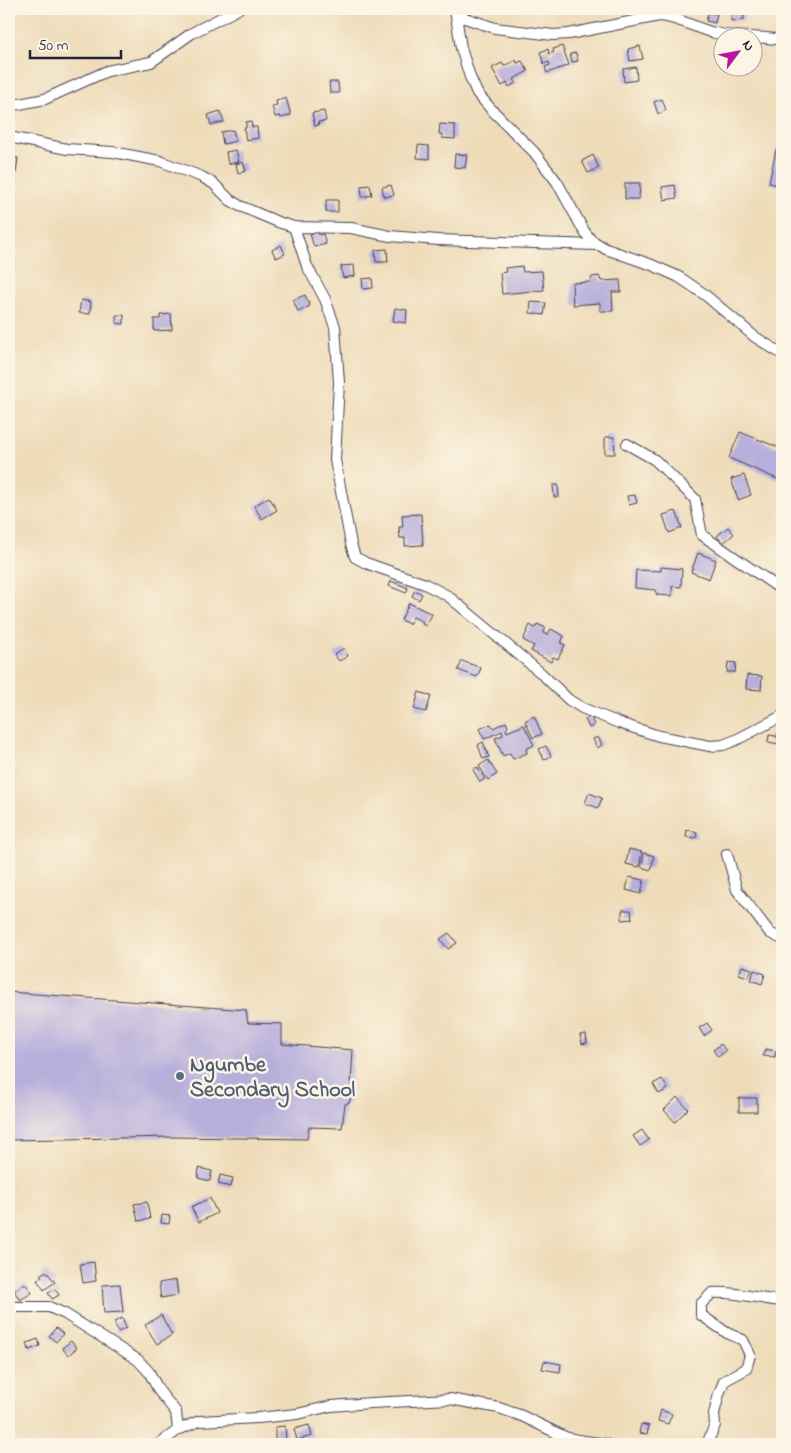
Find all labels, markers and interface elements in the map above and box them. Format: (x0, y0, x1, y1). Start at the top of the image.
scale bar (30, 28, 121, 60)
north arrow (714, 28, 764, 78)
text: 50 m (38, 35, 69, 57)
text: N (736, 36, 759, 55)
place label: Ngumbe Secondary School (190, 1050, 355, 1108)
marker: Ngumbe Secondary School (174, 1070, 186, 1082)

